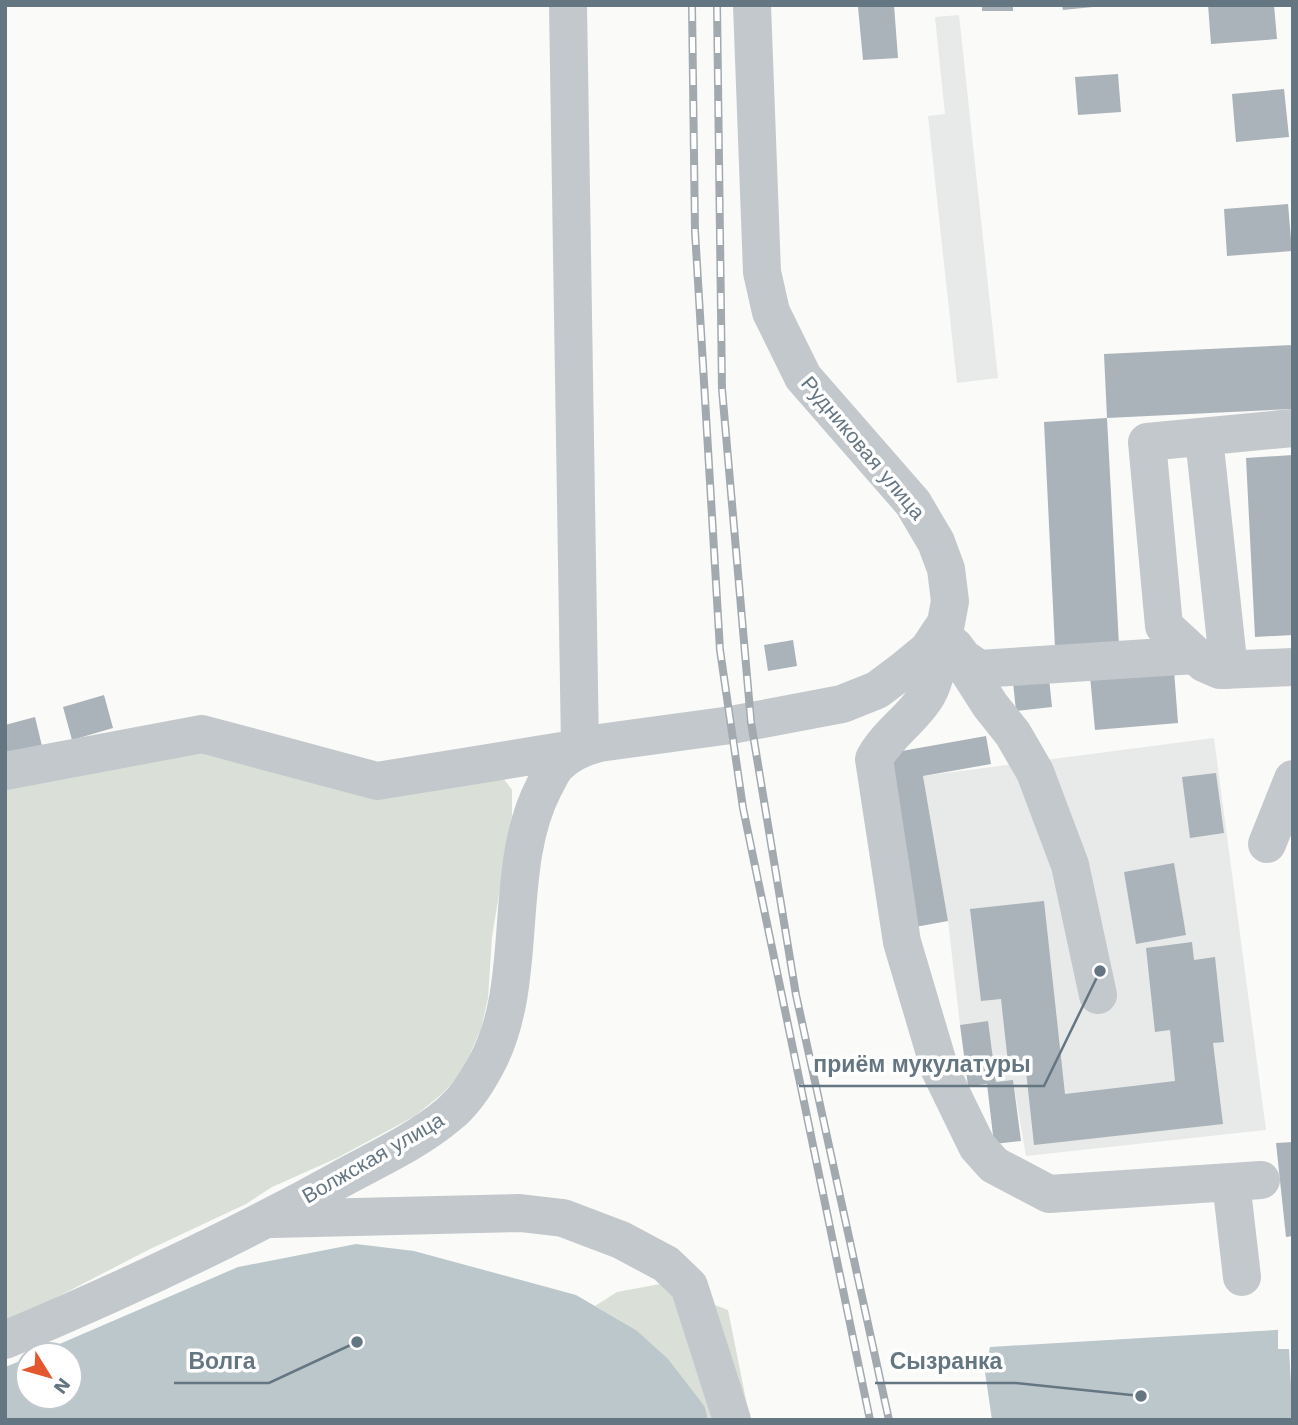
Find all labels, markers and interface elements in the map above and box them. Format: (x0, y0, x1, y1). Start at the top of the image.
street label: Рудниковая улица (796, 371, 931, 525)
callout: приём мукулатуры (799, 1042, 1044, 1086)
text: приём мукулатуры (813, 1051, 1031, 1078)
street label: Волжская улица (297, 1107, 448, 1208)
callout: Волга (174, 1339, 269, 1383)
callout: Сызранка (875, 1339, 1016, 1383)
north arrow (14, 1341, 84, 1411)
text: Волга (188, 1348, 256, 1375)
text: Сызранка (890, 1348, 1003, 1375)
text: N (49, 1373, 76, 1398)

